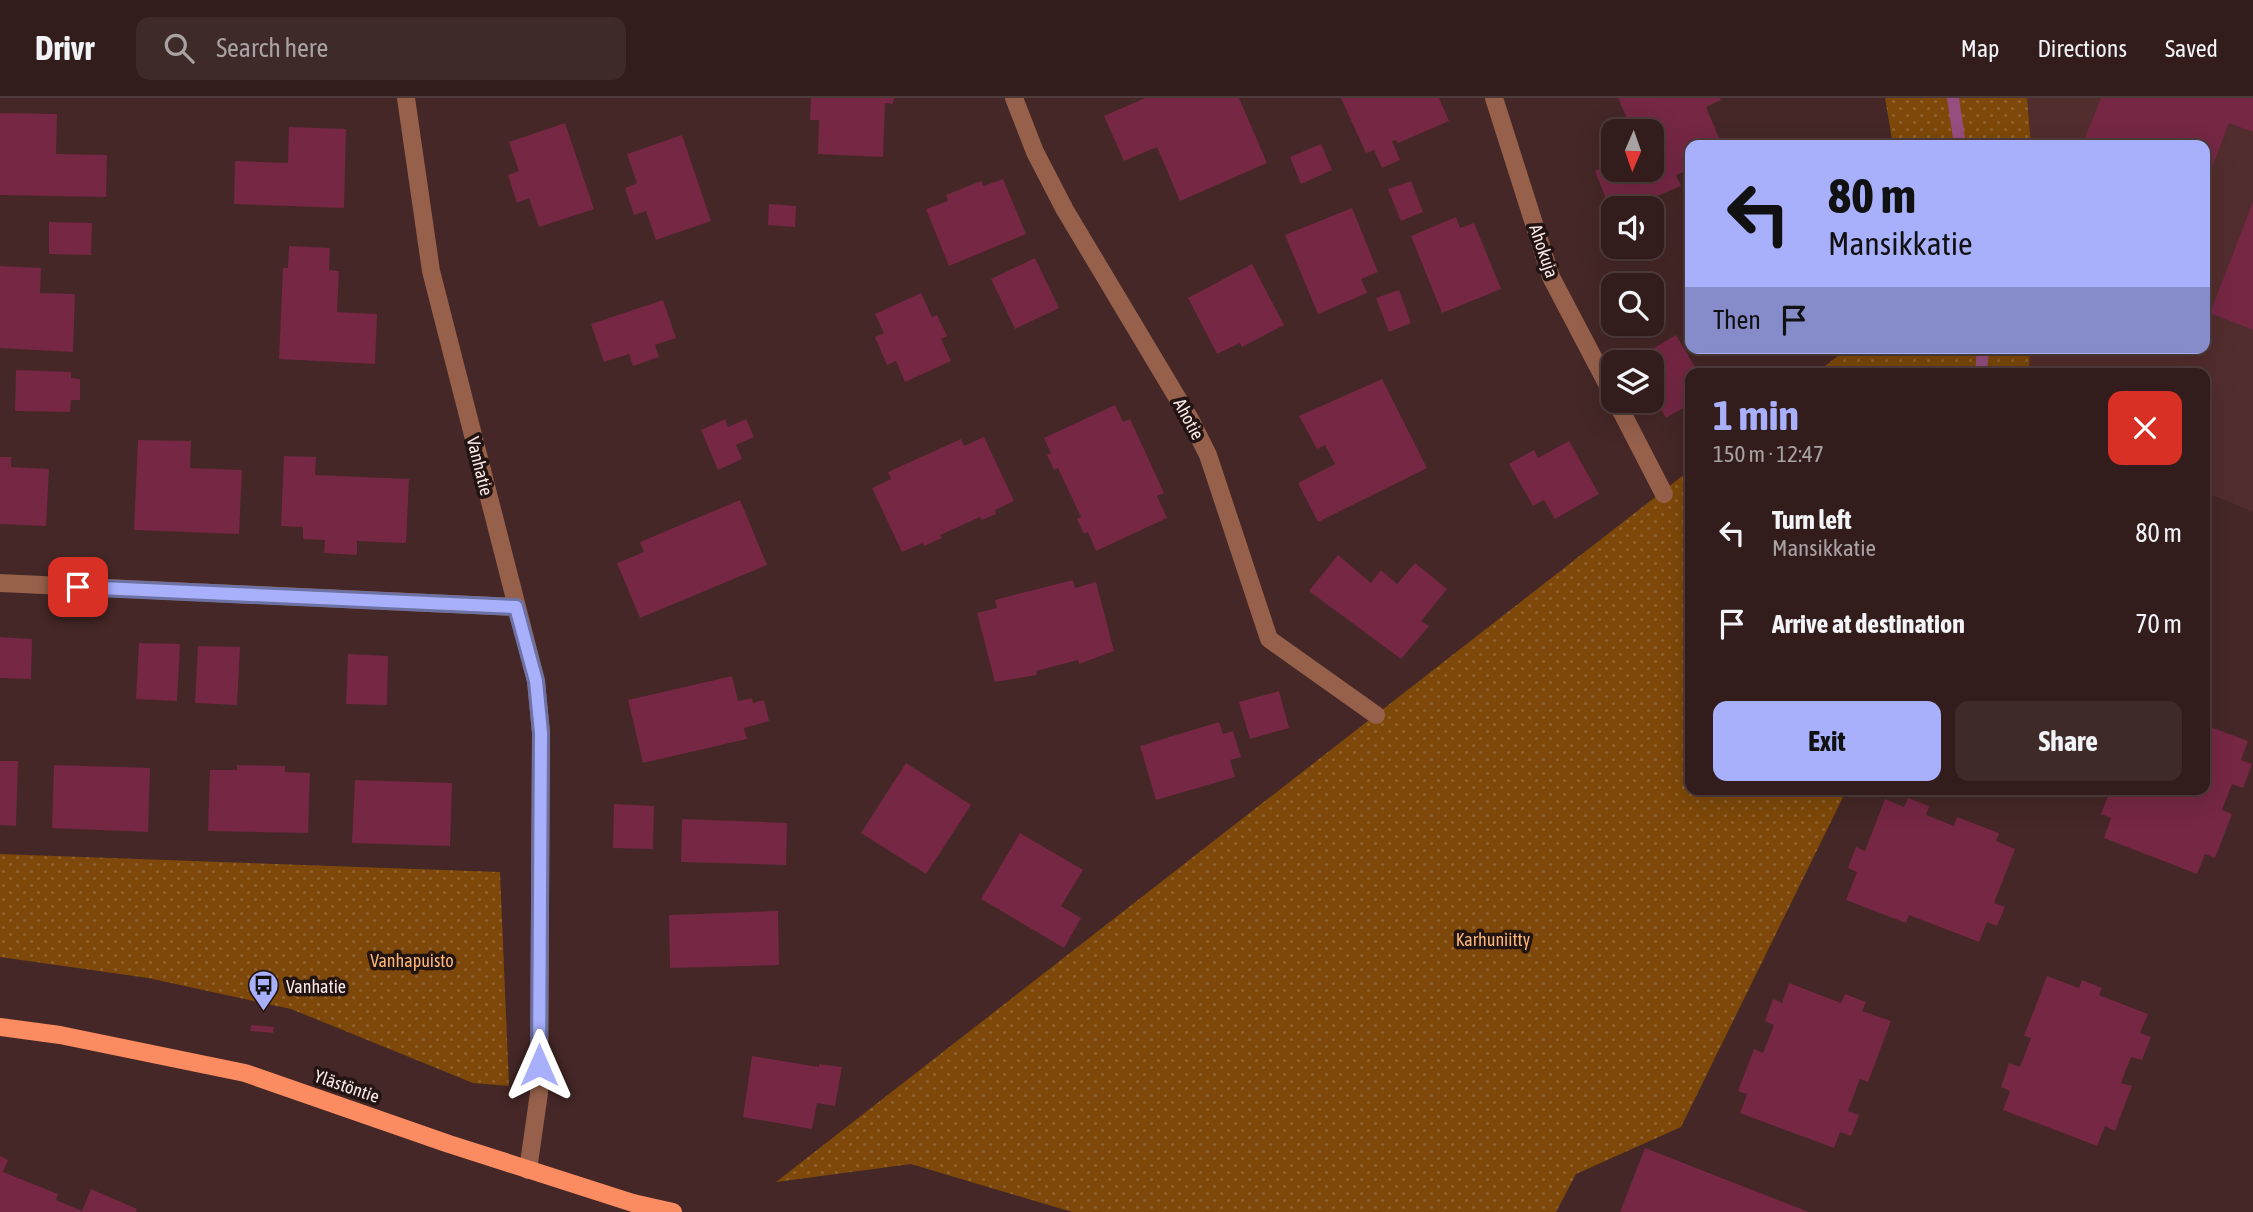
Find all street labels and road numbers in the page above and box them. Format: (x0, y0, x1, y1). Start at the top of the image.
street label: Ahokuja (1525, 222, 1563, 280)
street label: Ahotie (1170, 395, 1208, 443)
street label: Vanhatie (463, 434, 497, 498)
street label: Ylästöntie (312, 1065, 382, 1107)

